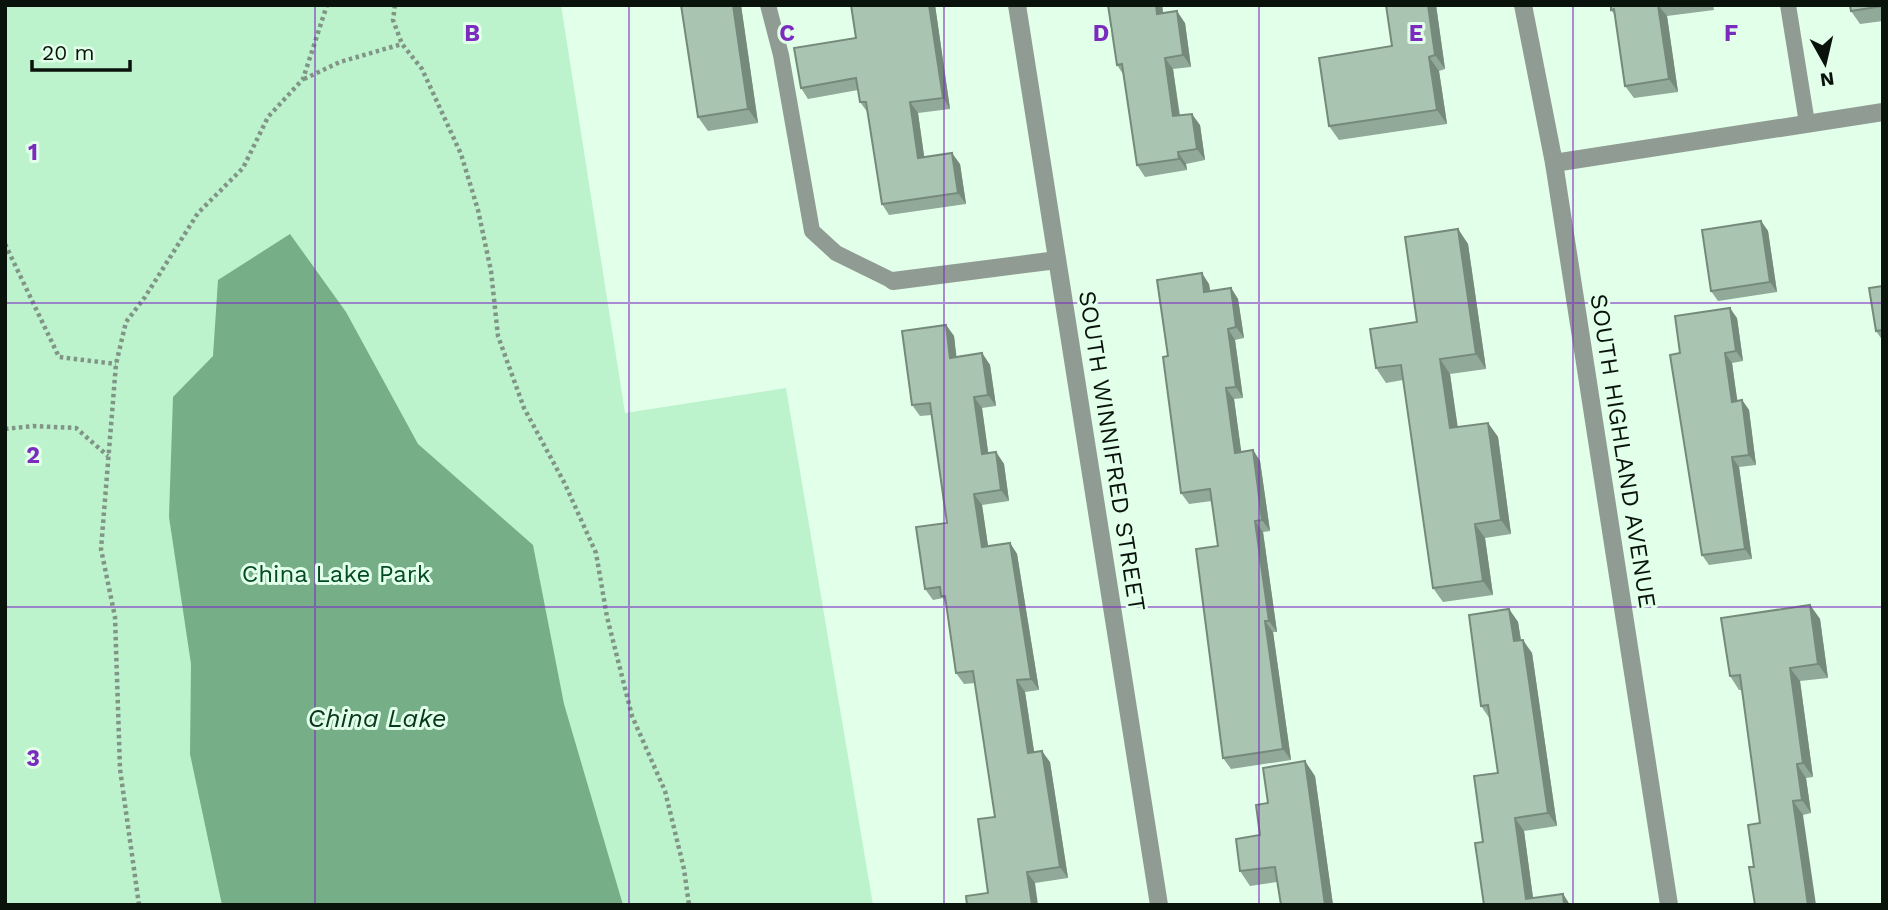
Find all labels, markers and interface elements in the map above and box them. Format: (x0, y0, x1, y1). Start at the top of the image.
text: B (464, 20, 480, 47)
text: C (779, 20, 795, 47)
text: D (1093, 20, 1109, 47)
text: E (1409, 20, 1423, 47)
text: F (1724, 20, 1738, 47)
scale bar (32, 28, 130, 72)
north arrow (1790, 28, 1860, 98)
text: 20 m (42, 40, 94, 65)
text: N (1819, 67, 1836, 92)
text: 1 (28, 139, 38, 166)
street label: SOUTH WINNIFRED STREET (1073, 289, 1151, 613)
street label: SOUTH HIGHLAND AVENUE (1584, 292, 1662, 610)
text: 2 (26, 442, 40, 469)
park label: China Lake Park (242, 560, 431, 588)
water label: China Lake (307, 703, 447, 733)
text: 3 (26, 745, 40, 772)

